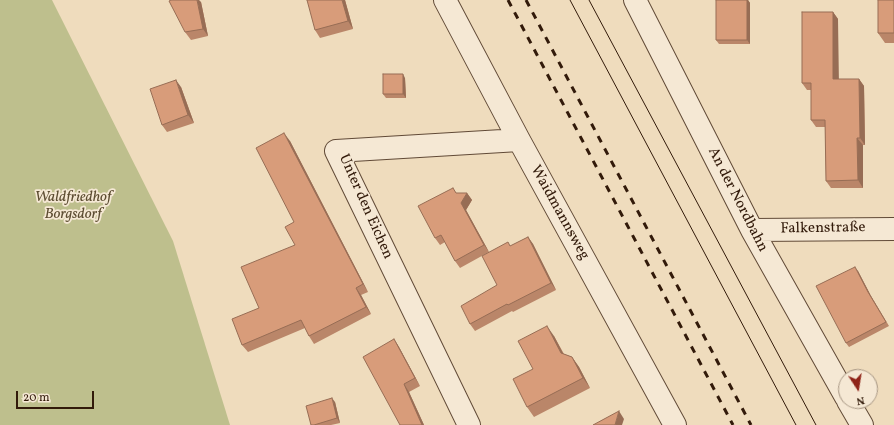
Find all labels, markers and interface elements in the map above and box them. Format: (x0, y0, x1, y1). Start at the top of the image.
street label: An der Nordbahn (703, 145, 771, 255)
street label: Unter den Eichen (334, 152, 396, 262)
street label: Waidmannsweg (526, 163, 592, 263)
park label: Waldfriedhof Borgsdorf (35, 189, 111, 224)
street label: Falkenstraße (780, 219, 866, 239)
north arrow (838, 369, 878, 409)
scale bar (18, 383, 96, 409)
text: 20 m (23, 390, 50, 406)
text: N (855, 392, 866, 408)

